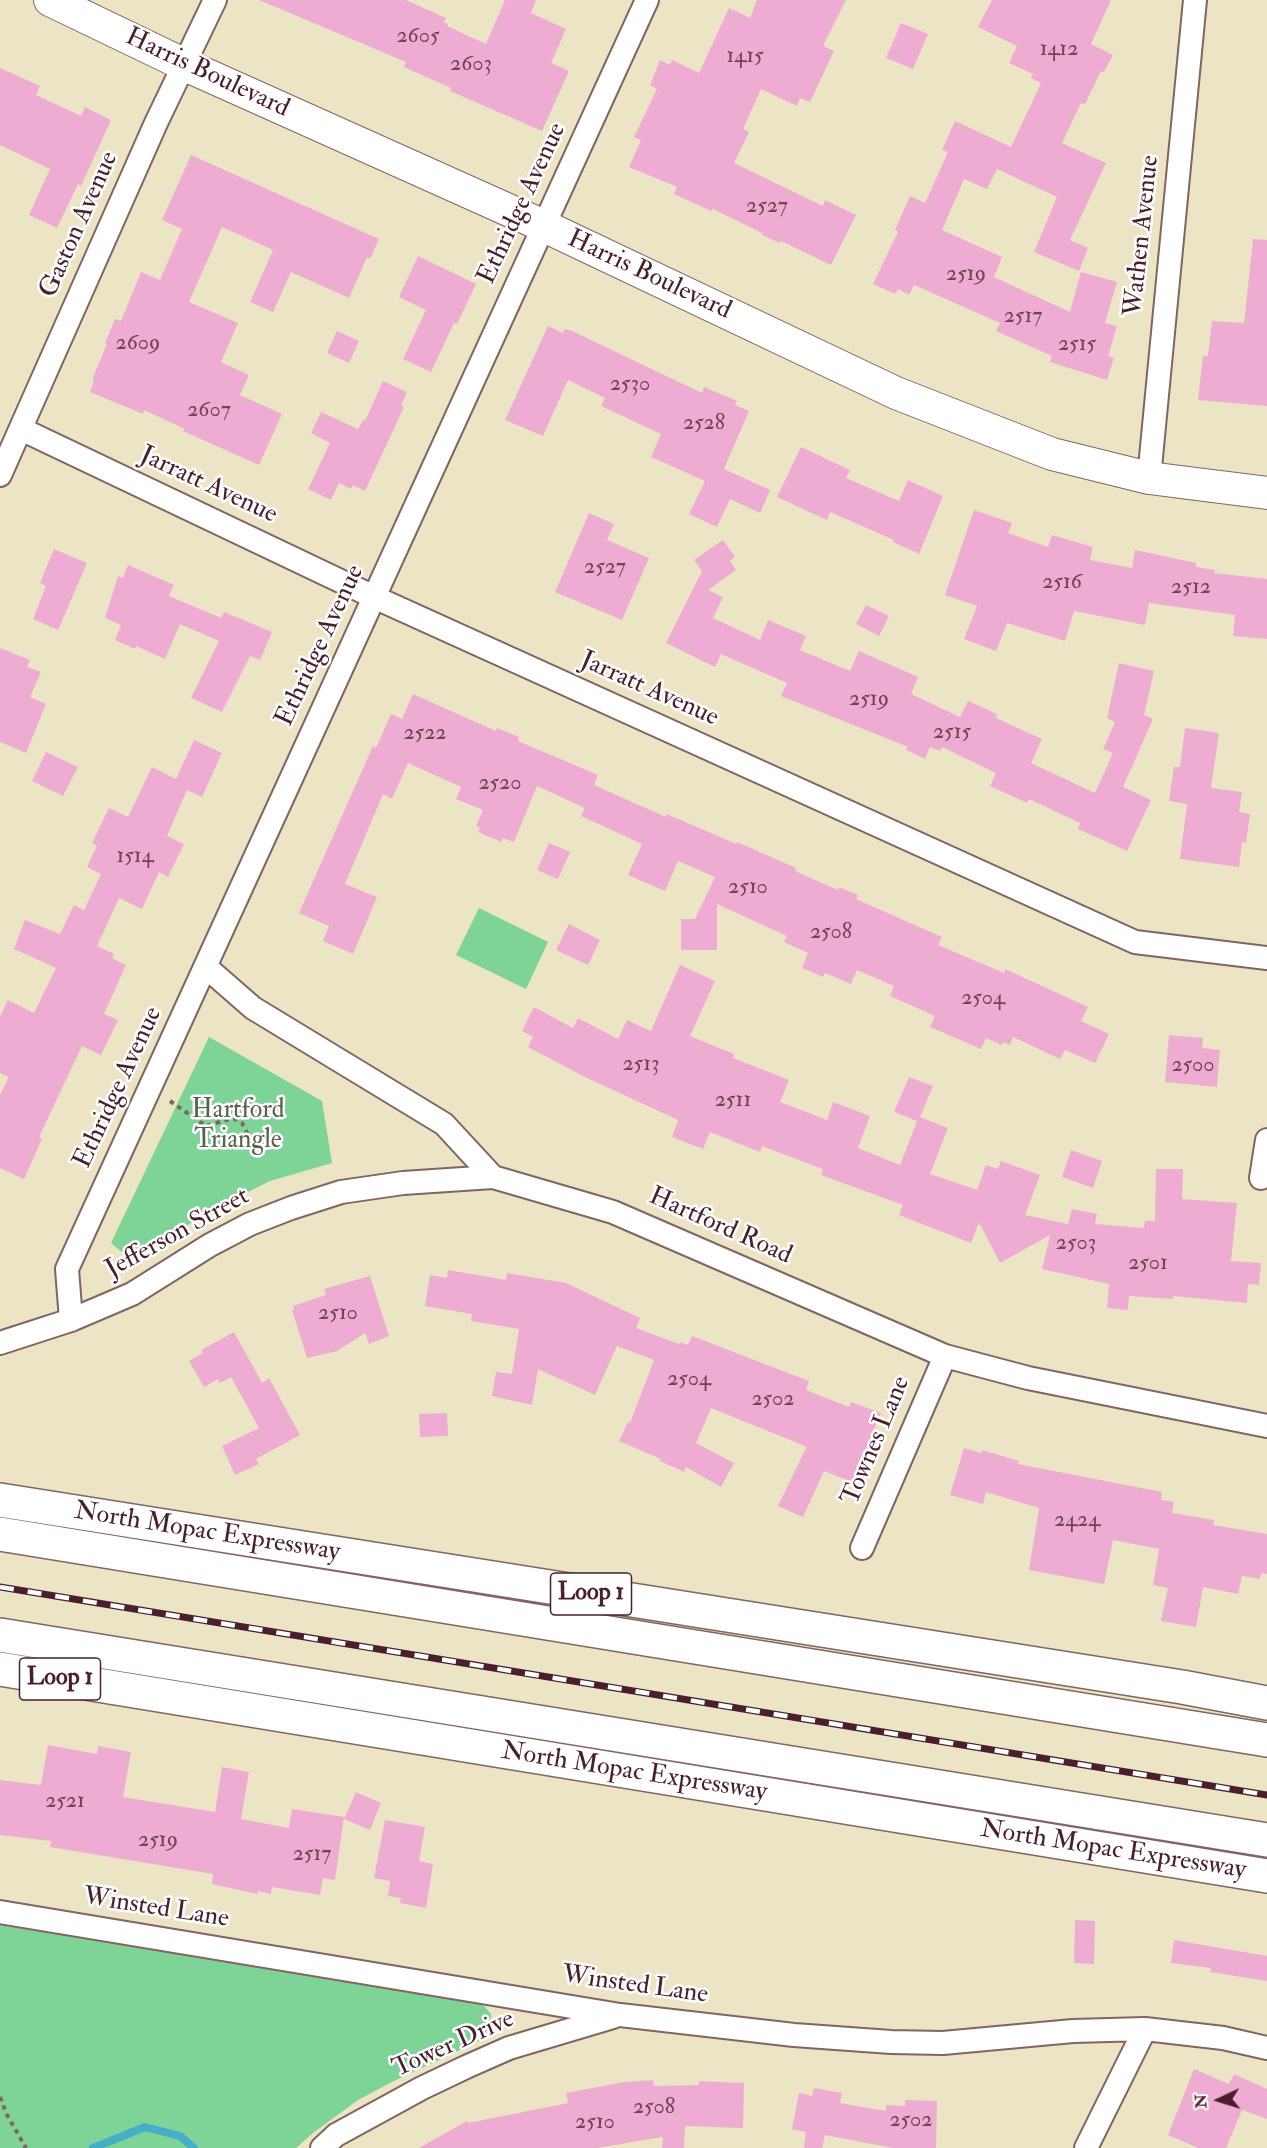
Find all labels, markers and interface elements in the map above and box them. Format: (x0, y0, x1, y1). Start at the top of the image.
street label: Harris Boulevard (120, 22, 294, 126)
house number: 2605 (396, 24, 440, 50)
house number: 1412 (1040, 37, 1078, 63)
house number: 1415 (726, 44, 764, 70)
house number: 2603 (450, 52, 492, 78)
street label: Ethridge Avenue (472, 118, 574, 290)
street label: Gaston Avenue (34, 147, 126, 303)
street label: Wathen Avenue (1119, 154, 1167, 318)
house number: 2527 (746, 194, 788, 220)
street label: Harris Boulevard (562, 224, 736, 328)
house number: 2519 (946, 262, 986, 288)
house number: 2517 (1004, 304, 1042, 330)
house number: 2609 (116, 331, 160, 357)
house number: 2515 (1058, 332, 1096, 358)
house number: 2530 (610, 372, 650, 398)
house number: 2607 (187, 398, 231, 424)
house number: 2528 (683, 411, 725, 437)
street label: Jarratt Avenue (134, 441, 282, 531)
house number: 2527 (584, 555, 626, 581)
street label: Ethridge Avenue (270, 560, 372, 732)
house number: 2516 (1042, 570, 1082, 596)
house number: 2512 (1171, 575, 1211, 601)
street label: Jarratt Avenue (575, 646, 723, 734)
house number: 2519 (849, 687, 889, 713)
house number: 2515 (933, 720, 971, 746)
house number: 2522 (404, 721, 446, 747)
house number: 2520 (478, 771, 522, 797)
house number: 1514 (116, 844, 154, 870)
house number: 2510 (728, 875, 768, 901)
house number: 2508 (810, 920, 852, 946)
house number: 2504 (961, 986, 1005, 1012)
street label: Ethridge Avenue (68, 1002, 170, 1174)
house number: 2513 (622, 1052, 660, 1078)
house number: 2500 (1171, 1053, 1215, 1079)
house number: 2511 (715, 1088, 751, 1114)
park label: Hartford Triangle (191, 1095, 285, 1156)
street label: Jefferson Street (101, 1182, 255, 1286)
street label: Hartford Road (644, 1182, 796, 1272)
house number: 2503 (1056, 1231, 1096, 1257)
house number: 2501 (1128, 1251, 1168, 1277)
house number: 2510 (318, 1301, 358, 1327)
house number: 2504 (667, 1367, 711, 1393)
street label: Townes Lane (836, 1372, 918, 1510)
house number: 2502 (752, 1387, 794, 1413)
street label: North Mopac Expressway (72, 1497, 342, 1569)
house number: 2424 (1054, 1508, 1100, 1534)
road number: Loop 1 (550, 1573, 632, 1615)
road number: Loop 1 (20, 1658, 100, 1700)
street label: North Mopac Expressway (499, 1737, 769, 1809)
house number: 2521 (45, 1789, 85, 1815)
street label: North Mopac Expressway (978, 1815, 1248, 1887)
house number: 2519 (138, 1828, 178, 1854)
house number: 2517 (293, 1842, 331, 1868)
street label: Winsted Lane (81, 1882, 231, 1936)
street label: Winsted Lane (560, 1960, 710, 2012)
street label: Tower Drive (388, 2004, 520, 2086)
north arrow (1189, 2070, 1249, 2130)
text: N (1191, 2093, 1212, 2109)
house number: 2508 (633, 2095, 675, 2121)
house number: 2502 (890, 2108, 932, 2134)
house number: 2510 (575, 2110, 615, 2136)

